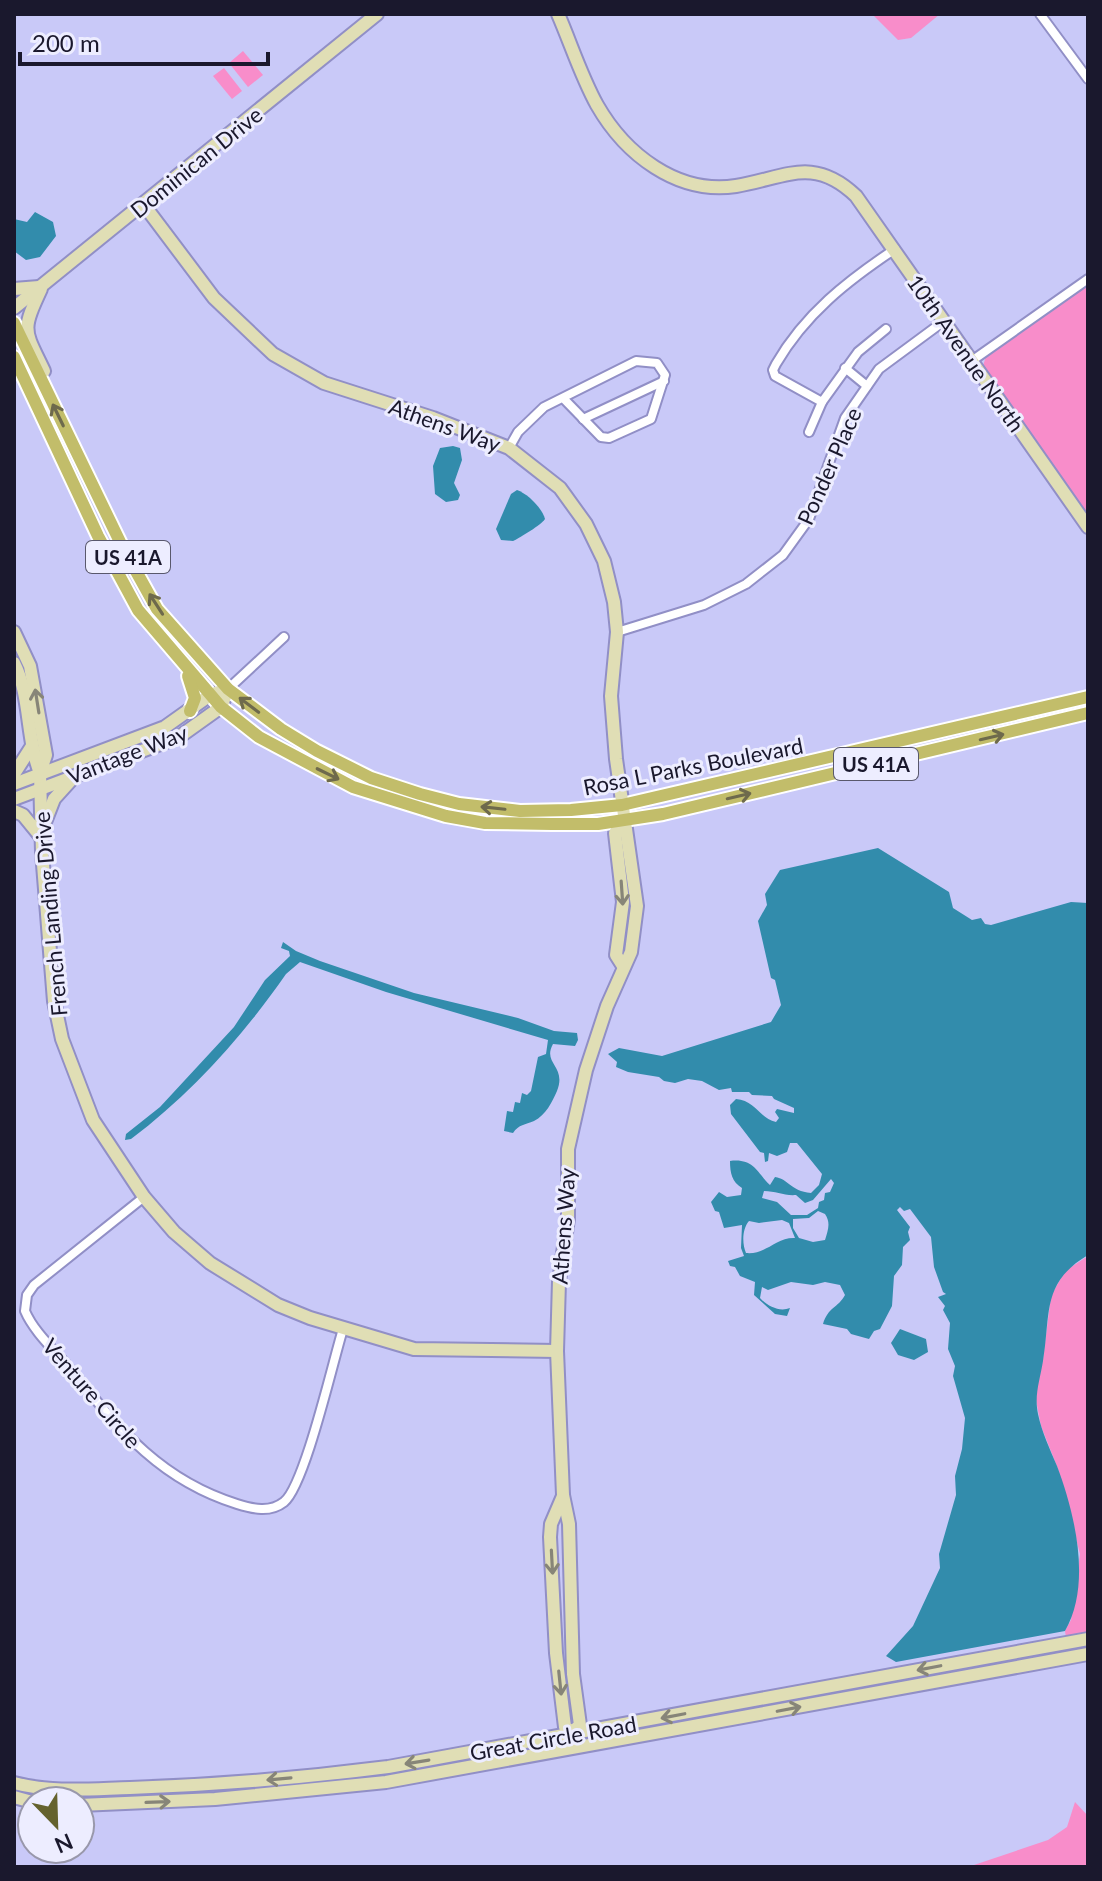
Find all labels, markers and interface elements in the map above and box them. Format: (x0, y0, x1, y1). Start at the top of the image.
scale bar (20, 16, 268, 66)
text: 200 m (32, 28, 100, 57)
street label: Dominican Drive (125, 101, 267, 223)
street label: 10th Avenue North (902, 269, 1030, 437)
street label: Athens Way (386, 392, 505, 458)
one-way arrow (50, 403, 65, 427)
street label: Ponder Place (791, 403, 867, 529)
road number: US 41A (86, 541, 170, 573)
one-way arrow (147, 594, 164, 616)
one-way arrow (29, 689, 44, 714)
one-way arrow (239, 696, 260, 713)
street label: Vantage Way (63, 718, 192, 789)
one-way arrow (979, 729, 1005, 744)
street label: Rosa L Parks Boulevard (581, 731, 805, 801)
road number: US 41A (834, 748, 918, 780)
one-way arrow (315, 767, 339, 782)
one-way arrow (726, 788, 752, 803)
one-way arrow (480, 801, 507, 816)
street label: French Landing Drive (28, 811, 72, 1017)
one-way arrow (615, 879, 630, 906)
street label: Athens Way (545, 1166, 581, 1285)
street label: Venture Circle (37, 1333, 147, 1453)
one-way arrow (544, 1548, 559, 1575)
one-way arrow (916, 1662, 942, 1677)
one-way arrow (552, 1670, 567, 1696)
one-way arrow (775, 1701, 801, 1716)
one-way arrow (661, 1709, 686, 1724)
street label: Great Circle Road (468, 1710, 638, 1766)
one-way arrow (405, 1755, 430, 1770)
one-way arrow (266, 1772, 293, 1787)
north arrow (16, 1785, 96, 1865)
one-way arrow (144, 1794, 171, 1809)
text: N (51, 1828, 77, 1860)

